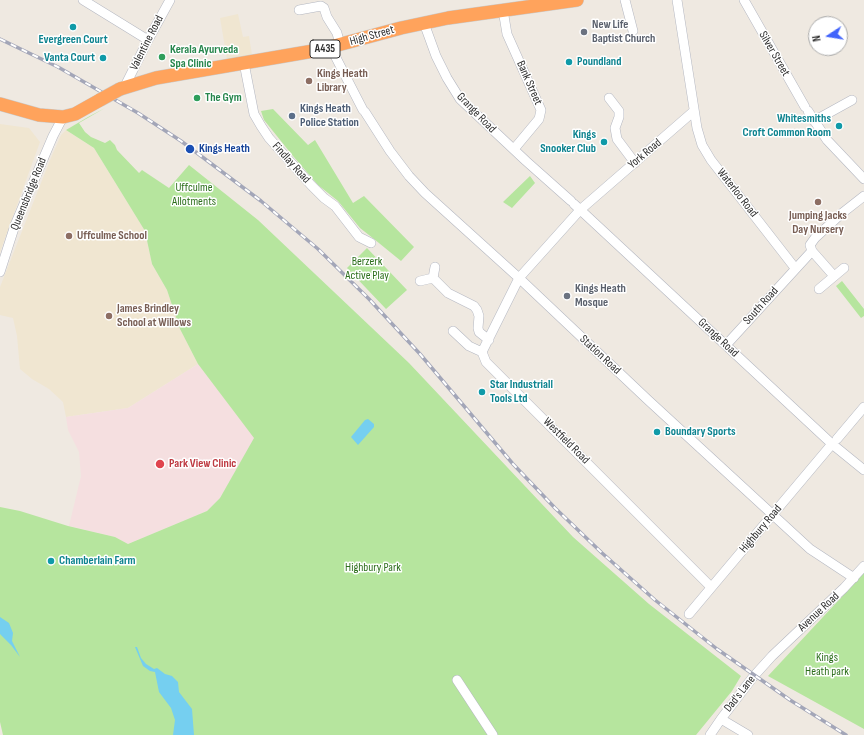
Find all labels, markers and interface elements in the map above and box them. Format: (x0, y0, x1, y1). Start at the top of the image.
street label: Valentine Road (127, 13, 167, 73)
north arrow (808, 16, 848, 56)
place label: New Life Baptist Church (592, 18, 655, 46)
marker: Evergreen Court (68, 22, 78, 32)
street label: High Street (348, 23, 396, 49)
marker: New Life Baptist Church (579, 27, 589, 37)
street label: Silver Street (755, 29, 793, 79)
place label: Evergreen Court (38, 33, 108, 47)
text: N (810, 34, 824, 43)
road number: A435 (310, 40, 340, 58)
place label: Kerala Ayurveda Spa Clinic (170, 43, 238, 71)
place label: Vanta Court (44, 51, 95, 65)
marker: Kerala Ayurveda Spa Clinic (157, 52, 167, 62)
marker: Vanta Court (98, 53, 108, 63)
place label: Poundland (577, 55, 621, 69)
marker: Poundland (564, 57, 574, 67)
street label: Bank Street (513, 59, 545, 107)
place label: Kings Heath Library (317, 67, 368, 95)
marker: Kings Heath Library (304, 76, 314, 86)
street label: Grange Road (453, 90, 499, 136)
place label: The Gym (205, 91, 242, 105)
marker: The Gym (192, 93, 202, 103)
place label: Kings Heath Police Station (300, 102, 359, 130)
marker: Kings Heath Police Station (287, 111, 297, 121)
place label: Whitesmiths Croft Common Room (743, 112, 831, 140)
marker: Whitesmiths Croft Common Room (834, 121, 844, 131)
place label: Kings Snooker Club (540, 128, 596, 156)
street label: York Road (625, 136, 665, 172)
marker: Kings Snooker Club (599, 137, 609, 147)
street label: Findlay Road (269, 139, 313, 187)
place label: Kings Heath (199, 142, 250, 156)
marker: Kings Heath (184, 143, 196, 155)
street label: Queensbridge Road (8, 156, 50, 232)
street label: Waterloo Road (713, 166, 761, 220)
park label: Uffculme Allotments (172, 181, 216, 209)
marker: Jumping Jacks Day Nursery (813, 197, 823, 207)
place label: Jumping Jacks Day Nursery (789, 209, 847, 237)
place label: Uffculme School (77, 229, 147, 243)
marker: Uffculme School (64, 231, 74, 241)
park label: Berzerk Active Play (345, 255, 389, 283)
place label: Kings Heath Mosque (575, 282, 626, 310)
street label: South Road (740, 284, 782, 328)
marker: Kings Heath Mosque (562, 291, 572, 301)
place label: James Brindley School at Willows (117, 302, 191, 330)
marker: James Brindley School at Willows (104, 311, 114, 321)
street label: Grange Road (695, 316, 741, 360)
street label: Station Road (576, 332, 624, 378)
place label: Star Industriall Tools Ltd (490, 378, 553, 406)
marker: Star Industriall Tools Ltd (477, 387, 487, 397)
street label: Westfield Road (540, 415, 592, 467)
place label: Boundary Sports (665, 425, 736, 439)
marker: Boundary Sports (652, 427, 662, 437)
place label: Park View Clinic (169, 457, 236, 471)
marker: Park View Clinic (154, 458, 166, 470)
street label: Highbury Road (737, 502, 785, 556)
place label: Chamberlain Farm (59, 554, 136, 568)
marker: Chamberlain Farm (46, 556, 56, 566)
park label: Highbury Park (345, 561, 401, 575)
street label: Avenue Road (795, 589, 843, 635)
park label: Kings Heath park (805, 651, 849, 679)
street label: Dad's Lane (721, 673, 759, 715)

